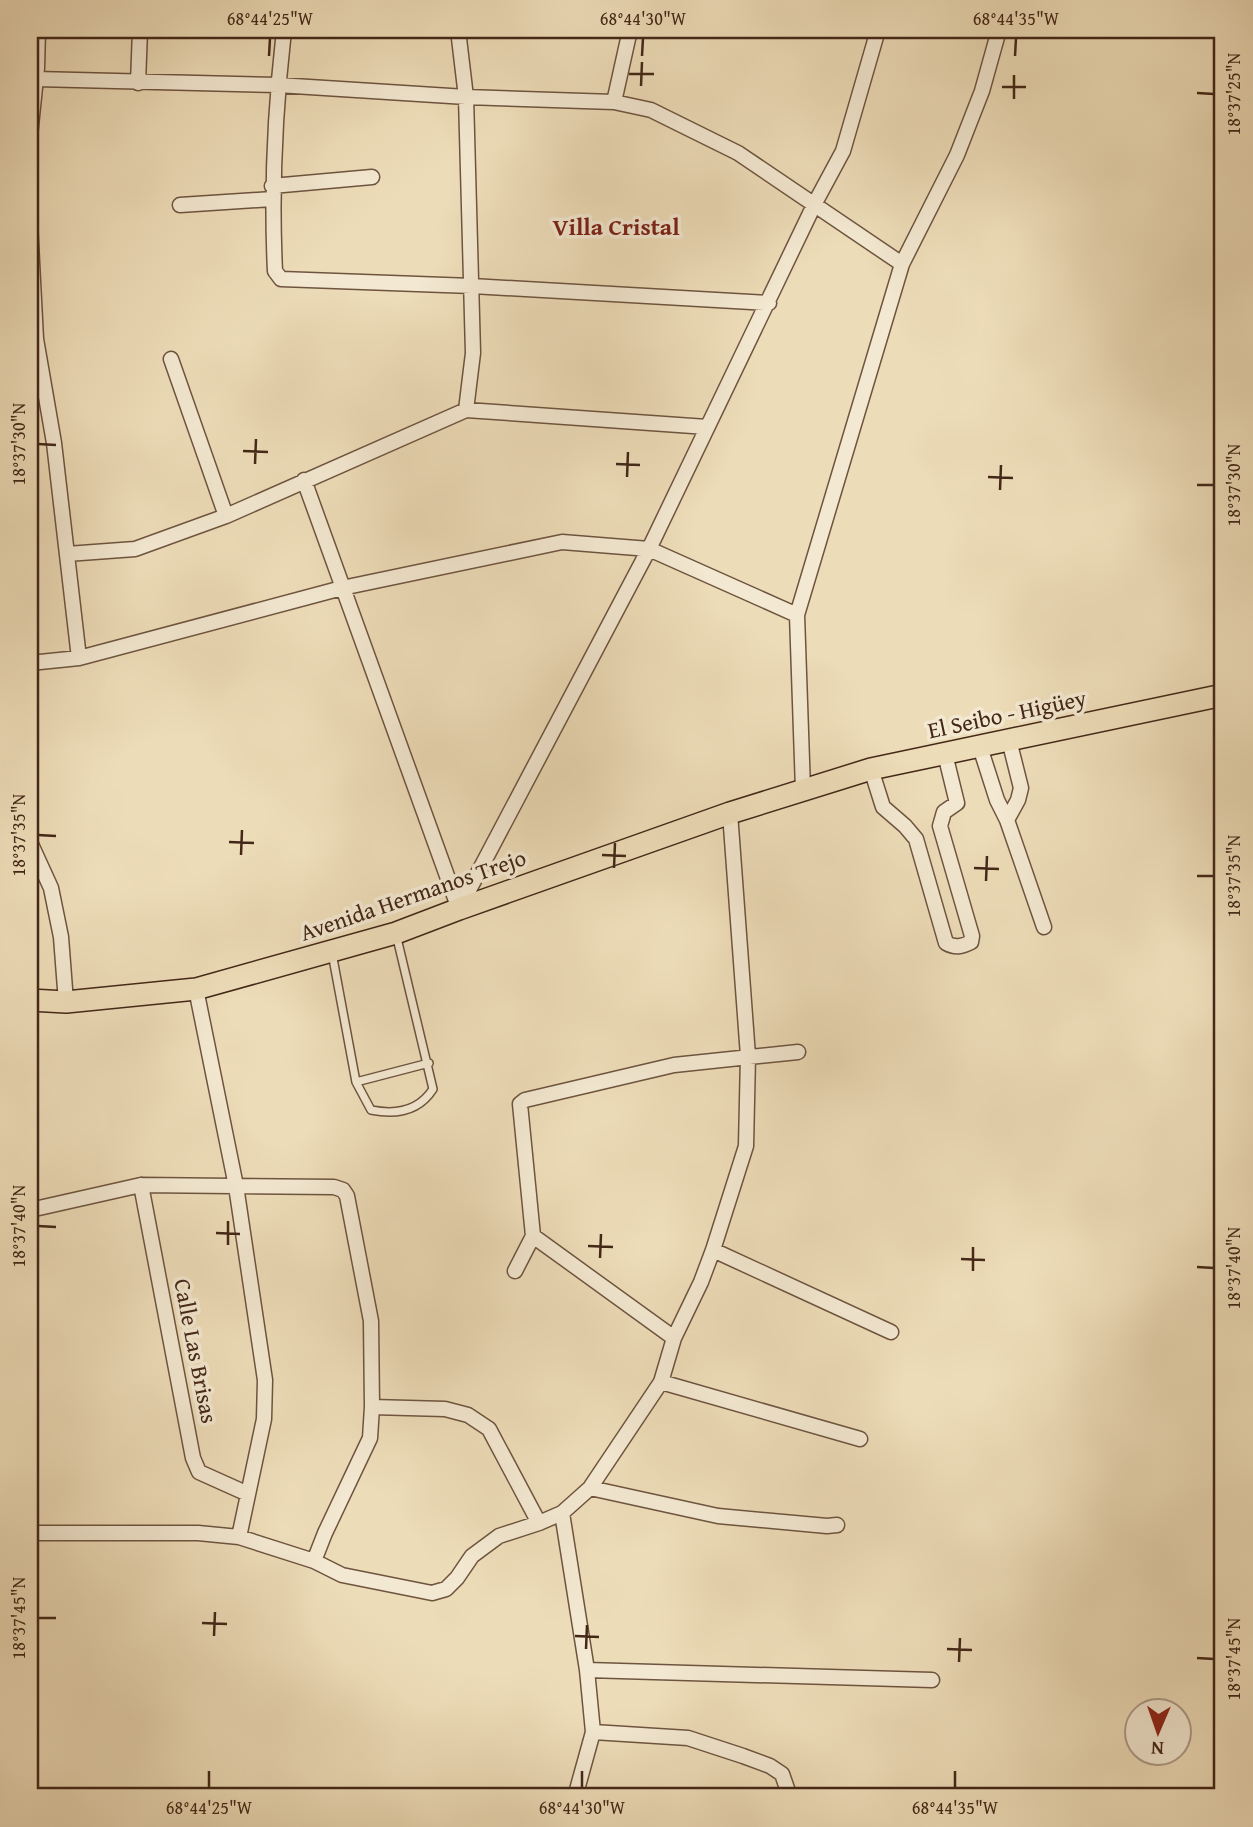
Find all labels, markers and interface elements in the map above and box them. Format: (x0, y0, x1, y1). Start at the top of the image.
text: 68°44'25"W (227, 5, 314, 32)
text: 68°44'30"W (600, 5, 687, 32)
text: 68°44'35"W (973, 5, 1060, 32)
text: 18°37'25"N (1220, 52, 1247, 135)
district label: Villa Cristal (552, 209, 680, 244)
text: 18°37'30"N (5, 402, 32, 485)
text: 18°37'30"N (1220, 443, 1247, 526)
street label: El Seibo - Higüey (925, 681, 1090, 746)
text: 18°37'35"N (5, 793, 32, 876)
text: 18°37'35"N (1220, 834, 1247, 917)
street label: Avenida Hermanos Trejo (295, 840, 530, 949)
text: 18°37'40"N (5, 1184, 32, 1267)
text: 18°37'40"N (1220, 1226, 1247, 1309)
street label: Calle Las Brisas (166, 1276, 227, 1426)
text: 18°37'45"N (5, 1576, 32, 1659)
text: 18°37'45"N (1220, 1617, 1247, 1700)
north arrow (1124, 1698, 1194, 1768)
text: N (1150, 1735, 1164, 1763)
text: 68°44'25"W (166, 1794, 253, 1821)
text: 68°44'30"W (539, 1794, 626, 1821)
text: 68°44'35"W (912, 1794, 999, 1821)

